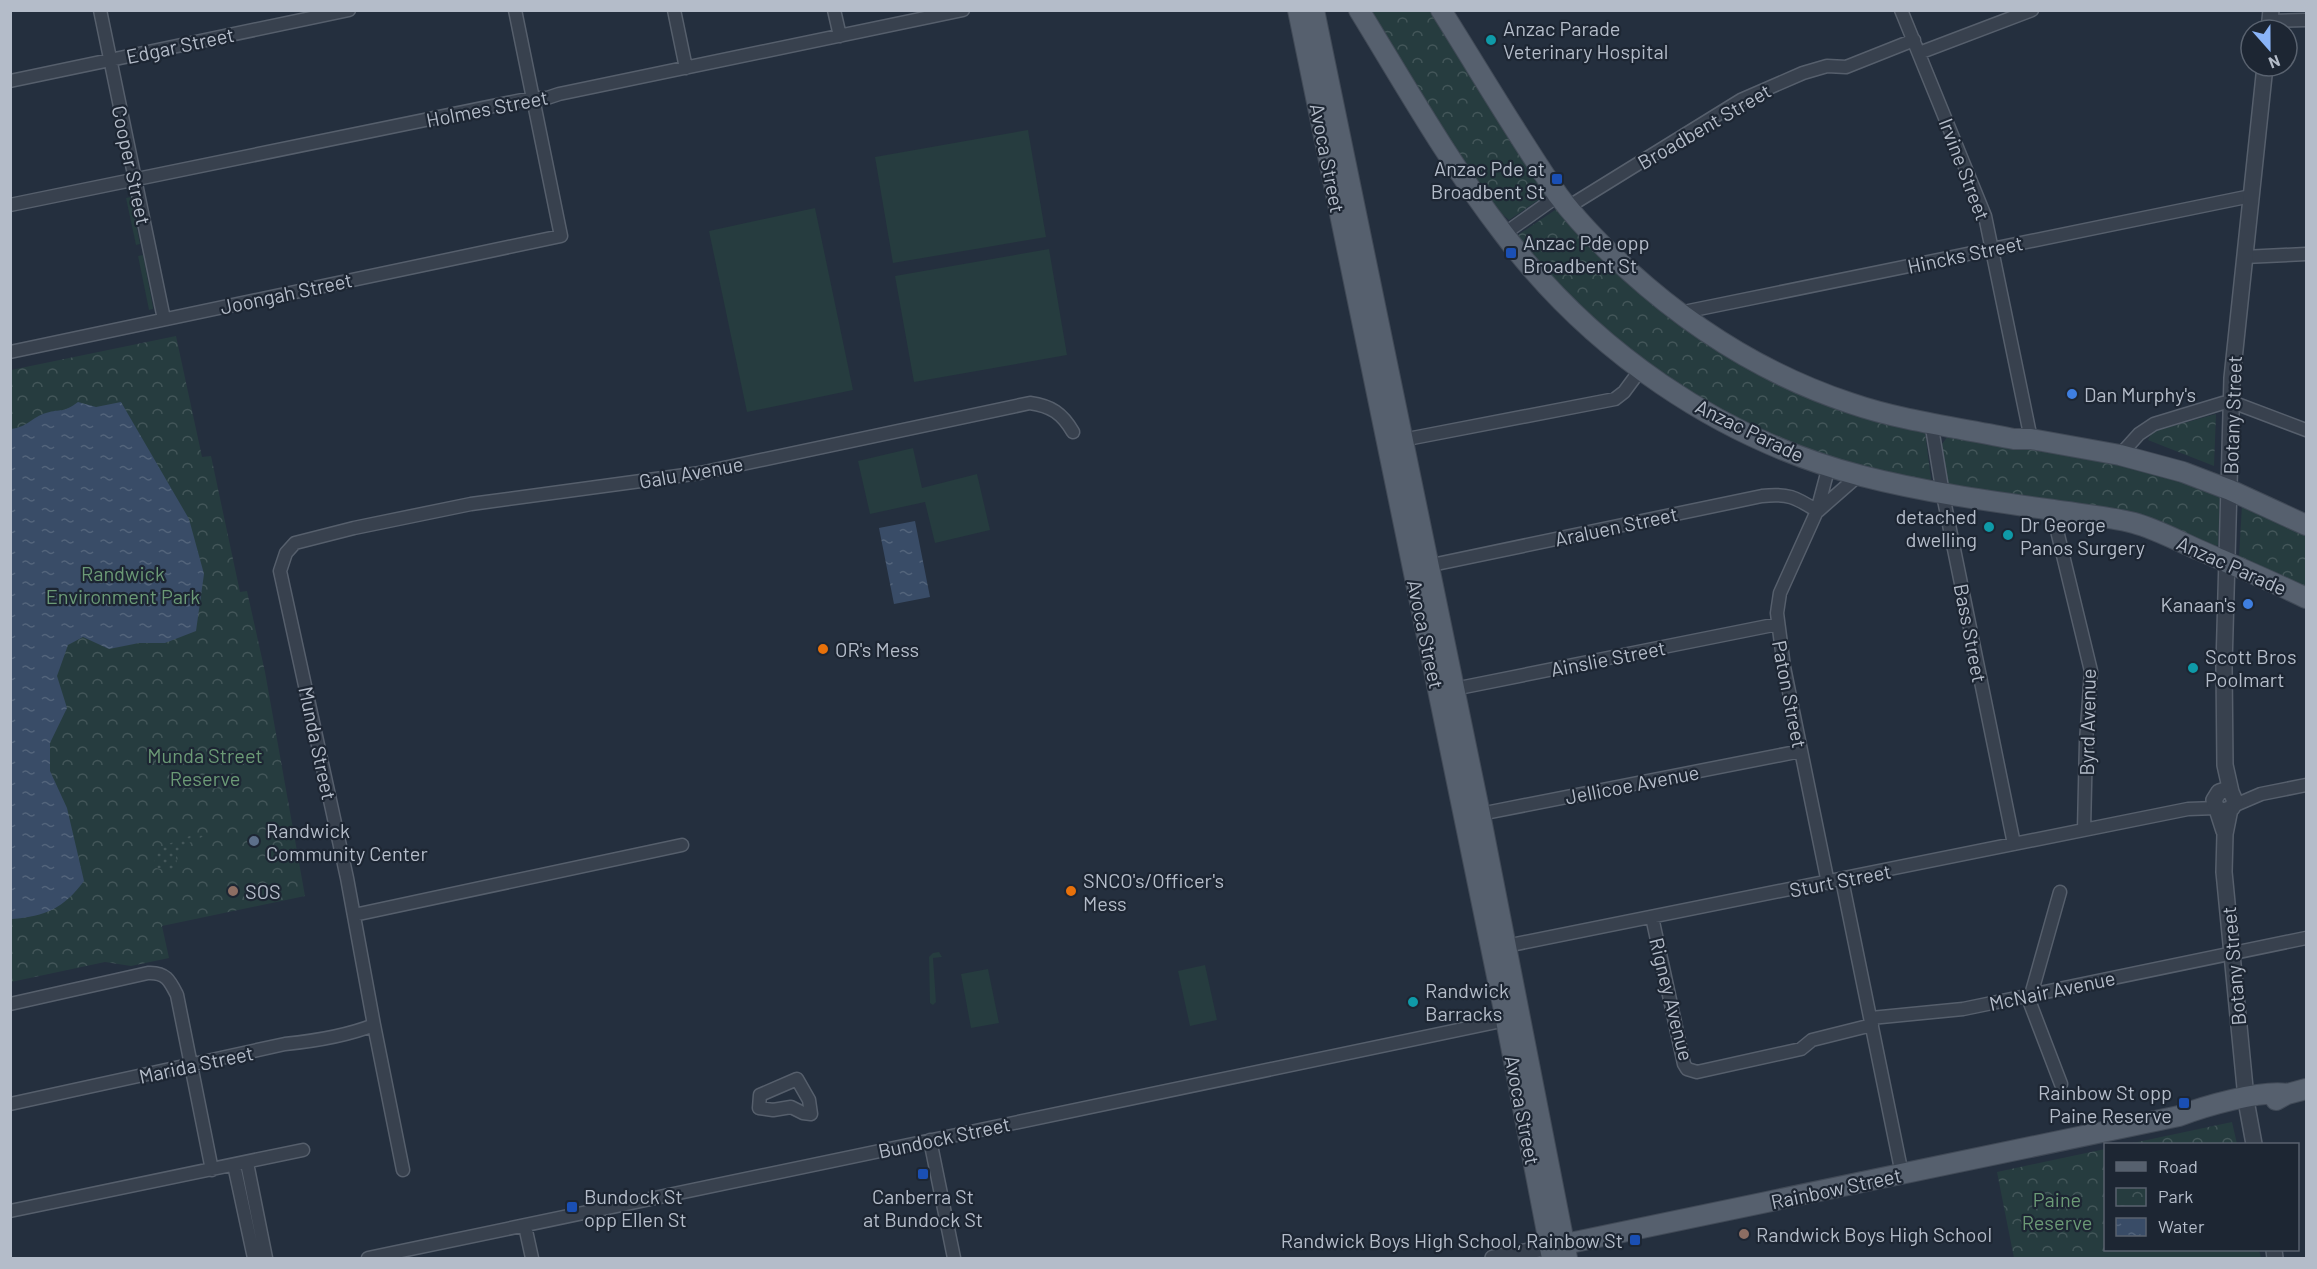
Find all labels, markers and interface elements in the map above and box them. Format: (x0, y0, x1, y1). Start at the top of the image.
place label: Anzac Parade Veterinary Hospital (1503, 16, 1668, 63)
north arrow (2239, 18, 2299, 78)
street label: Edgar Street (124, 22, 236, 68)
marker: Anzac Parade Veterinary Hospital (1484, 33, 1498, 47)
text: N (2266, 52, 2283, 73)
street label: Broadbent Street (1633, 78, 1775, 174)
street label: Holmes Street (424, 84, 550, 132)
street label: Avoca Street (1306, 101, 1350, 215)
street label: Cooper Street (108, 103, 156, 227)
street label: Irvine Street (1935, 115, 1995, 223)
place label: Anzac Pde at Broadbent St (1431, 156, 1545, 203)
marker: Anzac Pde at Broadbent St (1550, 172, 1564, 186)
place label: Anzac Pde opp Broadbent St (1523, 230, 1649, 277)
street label: Hincks Street (1905, 230, 2025, 278)
marker: Anzac Pde opp Broadbent St (1504, 246, 1518, 260)
street label: Joongah Street (218, 267, 354, 319)
street label: Botany Street (2218, 355, 2246, 475)
place label: Dan Murphy's (2084, 382, 2196, 406)
marker: Dan Murphy's (2065, 387, 2079, 401)
street label: Anzac Parade (1692, 393, 1808, 467)
street label: Galu Avenue (637, 451, 745, 493)
street label: Araluen Street (1552, 501, 1680, 551)
place label: detached dwelling (1895, 504, 1977, 551)
place label: Dr George Panos Surgery (2020, 512, 2145, 559)
marker: detached dwelling (1982, 520, 1996, 534)
marker: Dr George Panos Surgery (2001, 528, 2015, 542)
street label: Anzac Parade (2173, 530, 2291, 600)
park label: Randwick Environment Park (46, 561, 200, 608)
street label: Avoca Street (1403, 577, 1449, 691)
street label: Bass Street (1950, 582, 1992, 684)
place label: Kanaan's (2160, 592, 2236, 616)
marker: Kanaan's (2241, 597, 2255, 611)
street label: Ainslie Street (1548, 635, 1668, 681)
place label: OR's Mess (835, 637, 919, 661)
street label: Paton Street (1768, 638, 1812, 750)
marker: OR's Mess (816, 642, 830, 656)
place label: Scott Bros Poolmart (2205, 644, 2297, 691)
marker: Scott Bros Poolmart (2186, 661, 2200, 675)
street label: Byrd Avenue (2074, 668, 2100, 776)
street label: Munda Street (294, 684, 342, 802)
park label: Munda Street Reserve (147, 743, 263, 790)
street label: Jellicoe Avenue (1563, 759, 1701, 809)
place label: Randwick Community Center (266, 818, 428, 865)
marker: Randwick Community Center (247, 834, 261, 848)
street label: Sturt Street (1787, 858, 1893, 902)
place label: SNCO's/Officer's Mess (1083, 868, 1224, 915)
place label: SOS (245, 879, 281, 903)
marker: SOS (226, 884, 240, 898)
marker: SNCO's/Officer's Mess (1064, 884, 1078, 898)
street label: Botany Street (2216, 906, 2250, 1026)
street label: Rigney Avenue (1645, 935, 1699, 1063)
street label: McNair Avenue (1987, 965, 2117, 1015)
place label: Randwick Barracks (1425, 978, 1509, 1025)
marker: Randwick Barracks (1406, 995, 1420, 1009)
street label: Marida Street (136, 1040, 256, 1088)
street label: Avoca Street (1501, 1053, 1545, 1167)
place label: Rainbow St opp Paine Reserve (2038, 1080, 2172, 1127)
marker: Rainbow St opp Paine Reserve (2177, 1096, 2191, 1110)
street label: Bundock Street (876, 1111, 1012, 1163)
legend (2104, 1143, 2299, 1251)
text: Road (2158, 1155, 2198, 1177)
street label: Rainbow Street (1769, 1162, 1903, 1214)
marker: Canberra St at Bundock St (916, 1167, 930, 1181)
place label: Bundock St opp Ellen St (584, 1184, 687, 1231)
place label: Canberra St at Bundock St (863, 1184, 983, 1231)
text: Park (2158, 1185, 2193, 1207)
park label: Paine Reserve (2022, 1187, 2092, 1234)
marker: Bundock St opp Ellen St (565, 1200, 579, 1214)
text: Water (2158, 1215, 2205, 1237)
place label: Randwick Boys High School (1756, 1222, 1992, 1246)
marker: Randwick Boys High School (1737, 1227, 1751, 1241)
place label: Randwick Boys High School, Rainbow St (1281, 1228, 1623, 1252)
marker: Randwick Boys High School, Rainbow St (1628, 1233, 1642, 1247)

